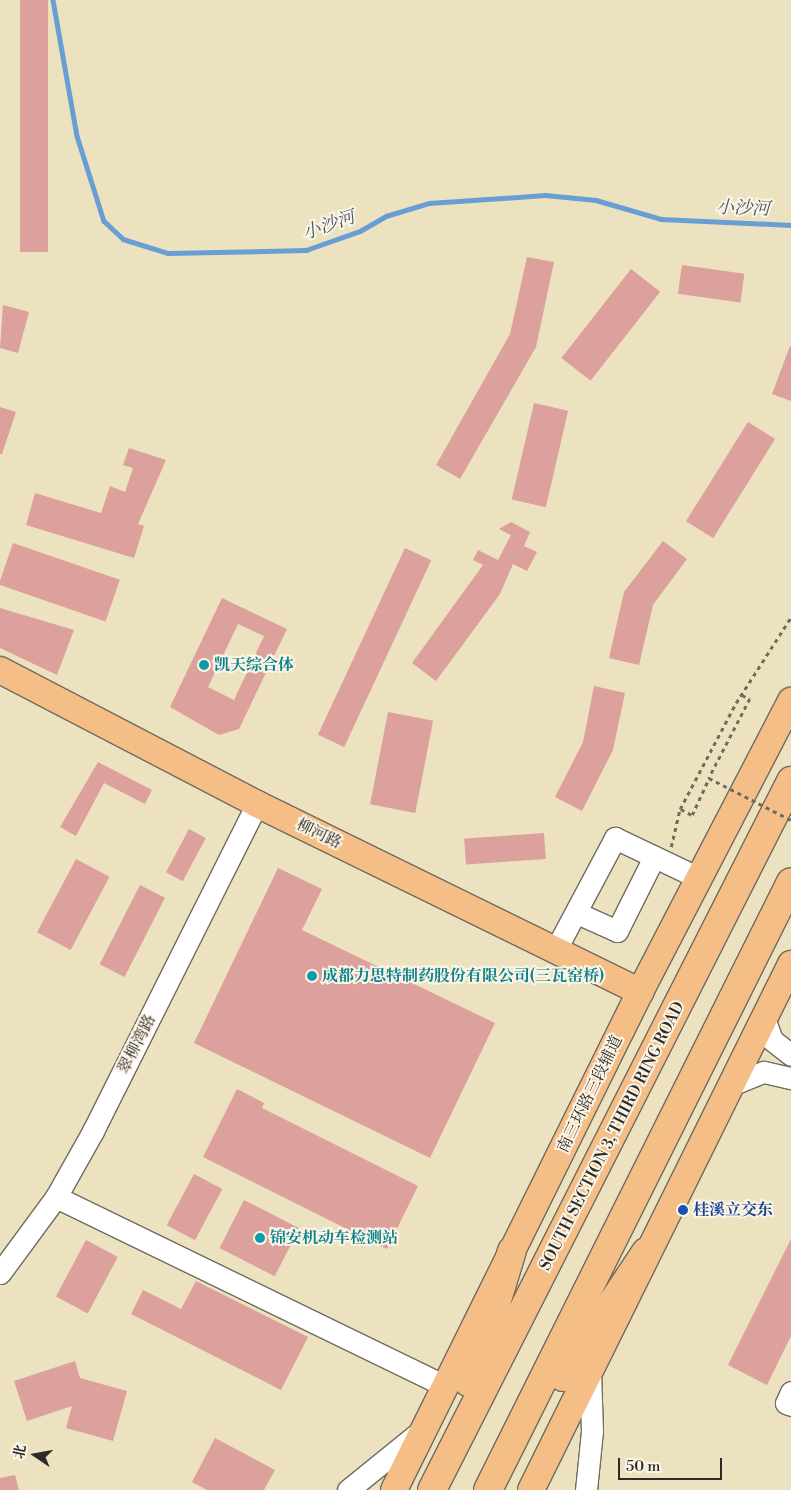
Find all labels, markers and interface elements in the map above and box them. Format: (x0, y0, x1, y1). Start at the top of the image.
water label: 小沙河 (716, 197, 770, 221)
water label: 小沙河 (300, 207, 358, 245)
place label: 凯天综合体 (214, 655, 294, 675)
marker: 凯天综合体 (198, 659, 210, 671)
street label: 柳河路 (293, 815, 345, 853)
place label: 成都力思特制药股份有限公司(三瓦窑桥) (322, 966, 604, 986)
marker: 成都力思特制药股份有限公司(三瓦窑桥) (306, 970, 318, 982)
street label: SOUTH SECTION 3, THIRD RING ROAD (535, 998, 689, 1274)
street label: 翠柳湾路 (114, 1011, 160, 1077)
street label: 南三环路三段辅道 (553, 1032, 627, 1156)
place label: 桂溪立交东 (693, 1200, 773, 1220)
marker: 桂溪立交东 (677, 1204, 689, 1216)
place label: 锦安机动车检测站 (270, 1228, 398, 1248)
marker: 锦安机动车检测站 (254, 1232, 266, 1244)
north arrow (10, 1430, 60, 1480)
text: 北 (10, 1443, 31, 1461)
scale bar (621, 1448, 725, 1480)
text: 50 m (626, 1457, 660, 1476)

